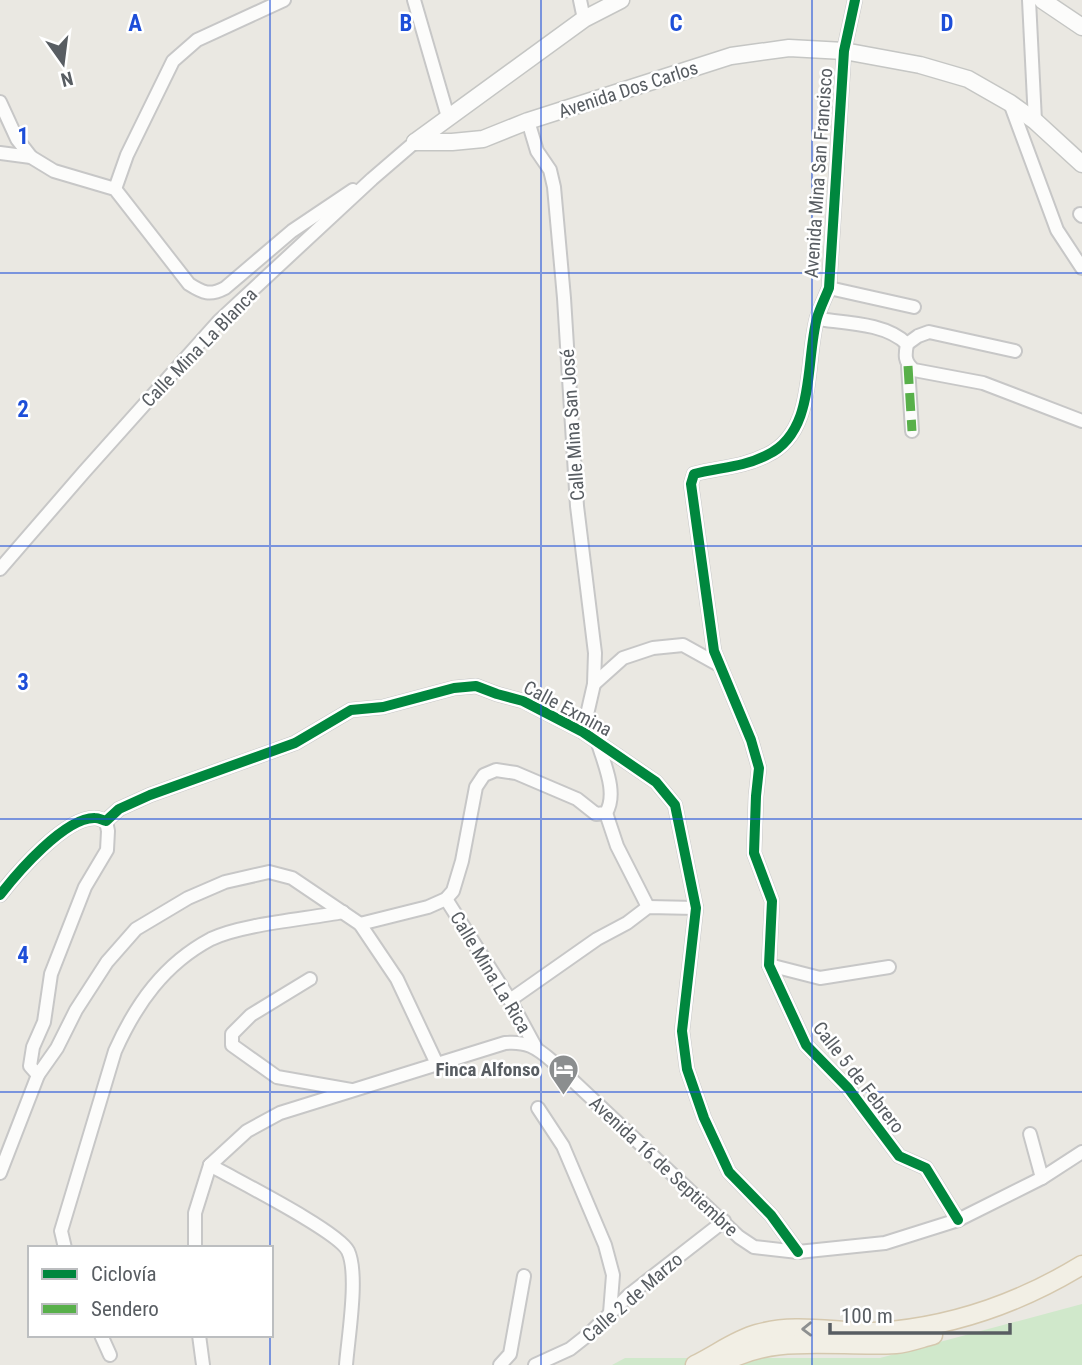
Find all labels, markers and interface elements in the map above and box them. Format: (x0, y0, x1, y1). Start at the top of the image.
text: A (128, 10, 142, 37)
text: B (400, 10, 412, 37)
text: C (669, 10, 683, 37)
text: D (941, 10, 954, 37)
north arrow (28, 28, 98, 98)
street label: Avenida Dos Carlos (555, 56, 701, 123)
text: N (59, 66, 75, 92)
street label: Avenida Mina San Francisco (800, 67, 837, 279)
text: 1 (17, 123, 29, 150)
street label: Calle Mina La Blanca (137, 283, 262, 412)
street label: Calle Mina San José (556, 348, 589, 502)
text: 2 (17, 396, 29, 423)
text: 3 (17, 669, 29, 696)
street label: Calle Exmina (520, 676, 616, 741)
street label: Calle Mina La Rica (445, 907, 536, 1037)
text: 4 (17, 942, 29, 969)
street label: Calle 5 de Febrero (808, 1017, 909, 1138)
hotel icon: Finca Alfonso (546, 1052, 580, 1096)
place label: Finca Alfonso (436, 1058, 540, 1081)
street label: Avenida 16 de Septiembre (585, 1091, 743, 1241)
legend (28, 1246, 273, 1337)
street label: Calle 2 de Marzo (578, 1248, 687, 1347)
text: Ciclovía (91, 1262, 157, 1286)
scale bar (830, 1292, 1010, 1336)
text: Sendero (91, 1297, 159, 1321)
text: 100 m (841, 1304, 893, 1328)
one-way arrow (801, 1321, 811, 1337)

